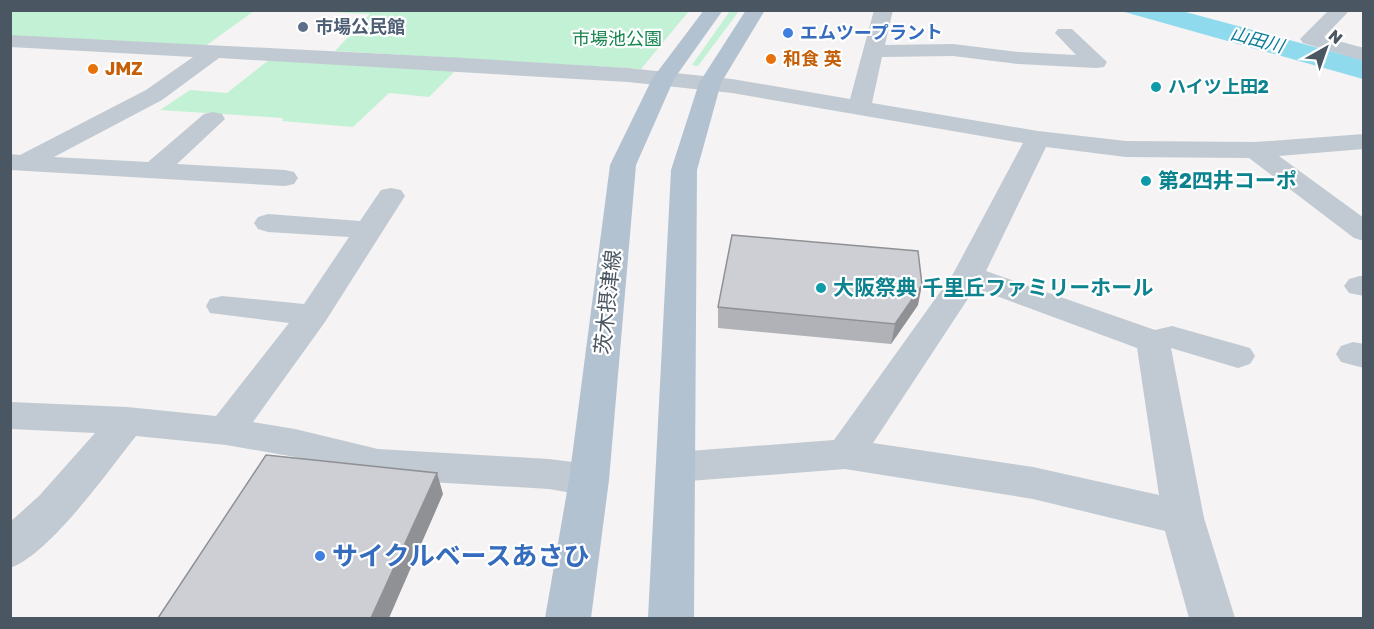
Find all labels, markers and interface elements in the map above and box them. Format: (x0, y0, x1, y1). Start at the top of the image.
place label: 市場公民館 (315, 15, 405, 37)
north arrow (1296, 18, 1356, 78)
marker: 市場公民館 (296, 20, 310, 34)
place label: エムツープラント (800, 21, 943, 43)
water label: 山田川 (1228, 21, 1288, 57)
text: N (1325, 25, 1347, 48)
marker: エムツープラント (781, 26, 795, 40)
park label: 市場池公園 (572, 27, 662, 49)
place label: 和食 英 (783, 47, 842, 69)
marker: 和食 英 (764, 52, 778, 66)
place label: JMZ (105, 57, 143, 79)
marker: JMZ (86, 62, 100, 76)
place label: ハイツ上田2 (1168, 75, 1269, 97)
marker: ハイツ上田2 (1149, 80, 1163, 94)
place label: 第2四井コーポ (1158, 167, 1297, 193)
marker: 第2四井コーポ (1139, 174, 1153, 188)
street label: 茨木摂津線 (589, 248, 625, 355)
place label: 大阪祭典 千里丘ファミリーホール (833, 274, 1153, 300)
marker: 大阪祭典 千里丘ファミリーホール (814, 281, 828, 295)
place label: サイクルベースあさひ (332, 540, 589, 571)
marker: サイクルベースあさひ (313, 549, 327, 563)

